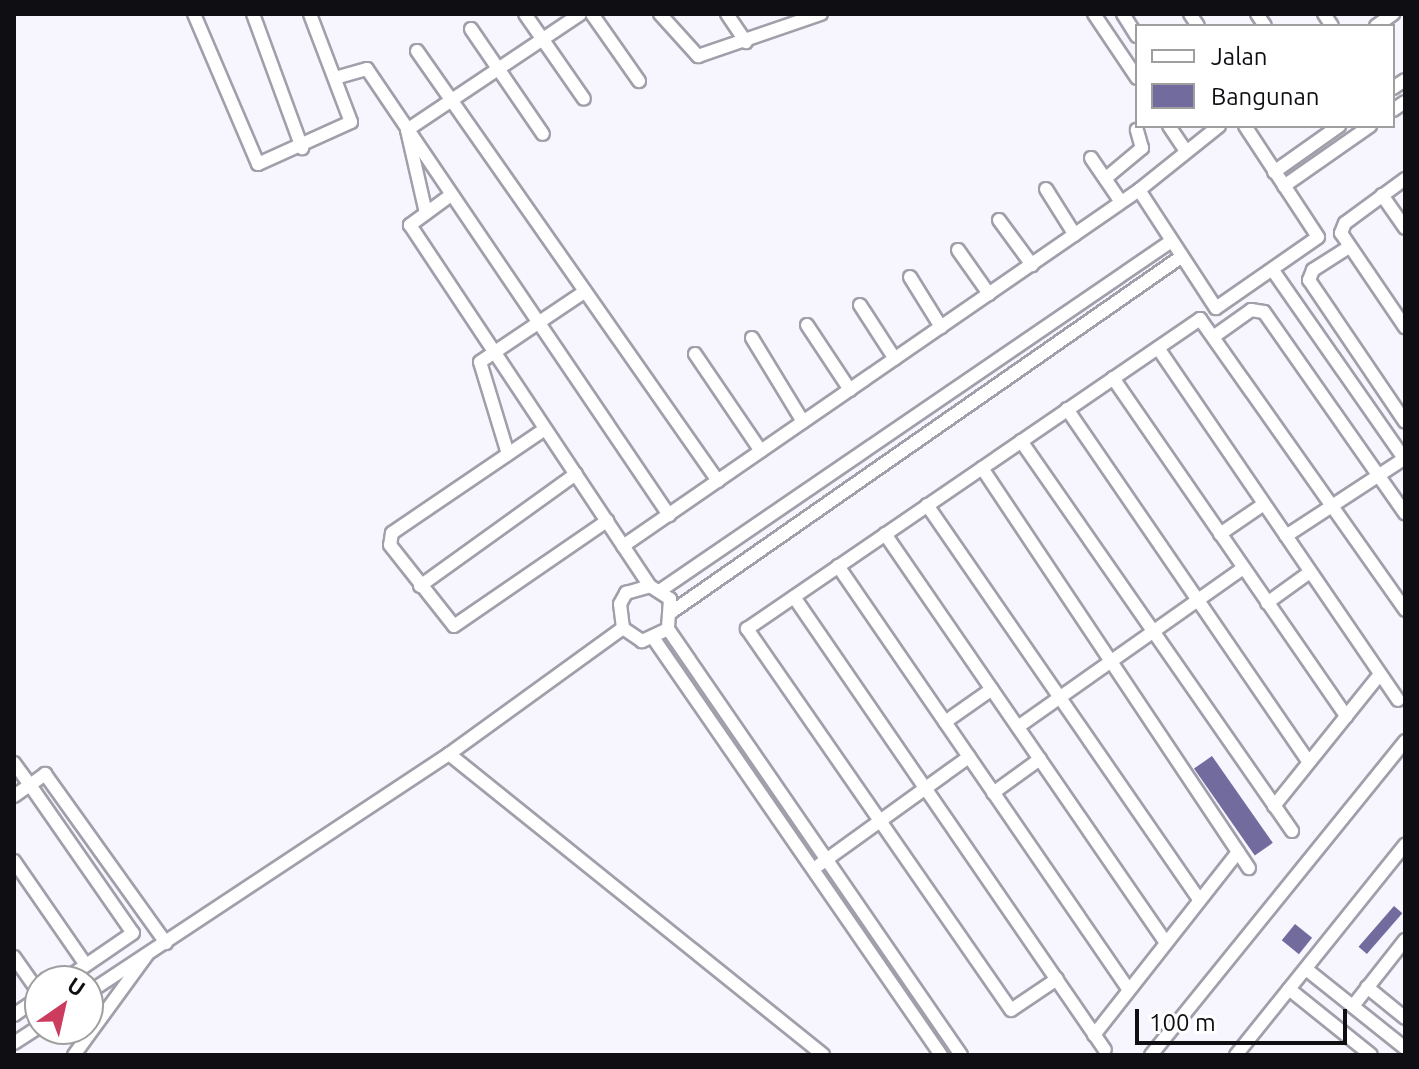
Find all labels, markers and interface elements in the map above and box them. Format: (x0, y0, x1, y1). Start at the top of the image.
legend (1135, 24, 1395, 128)
text: Jalan (1211, 43, 1268, 70)
text: Bangunan (1211, 83, 1320, 110)
north arrow (24, 965, 104, 1045)
text: U (63, 972, 90, 1001)
scale bar (1139, 993, 1351, 1043)
text: 100 m (1149, 1009, 1216, 1036)

